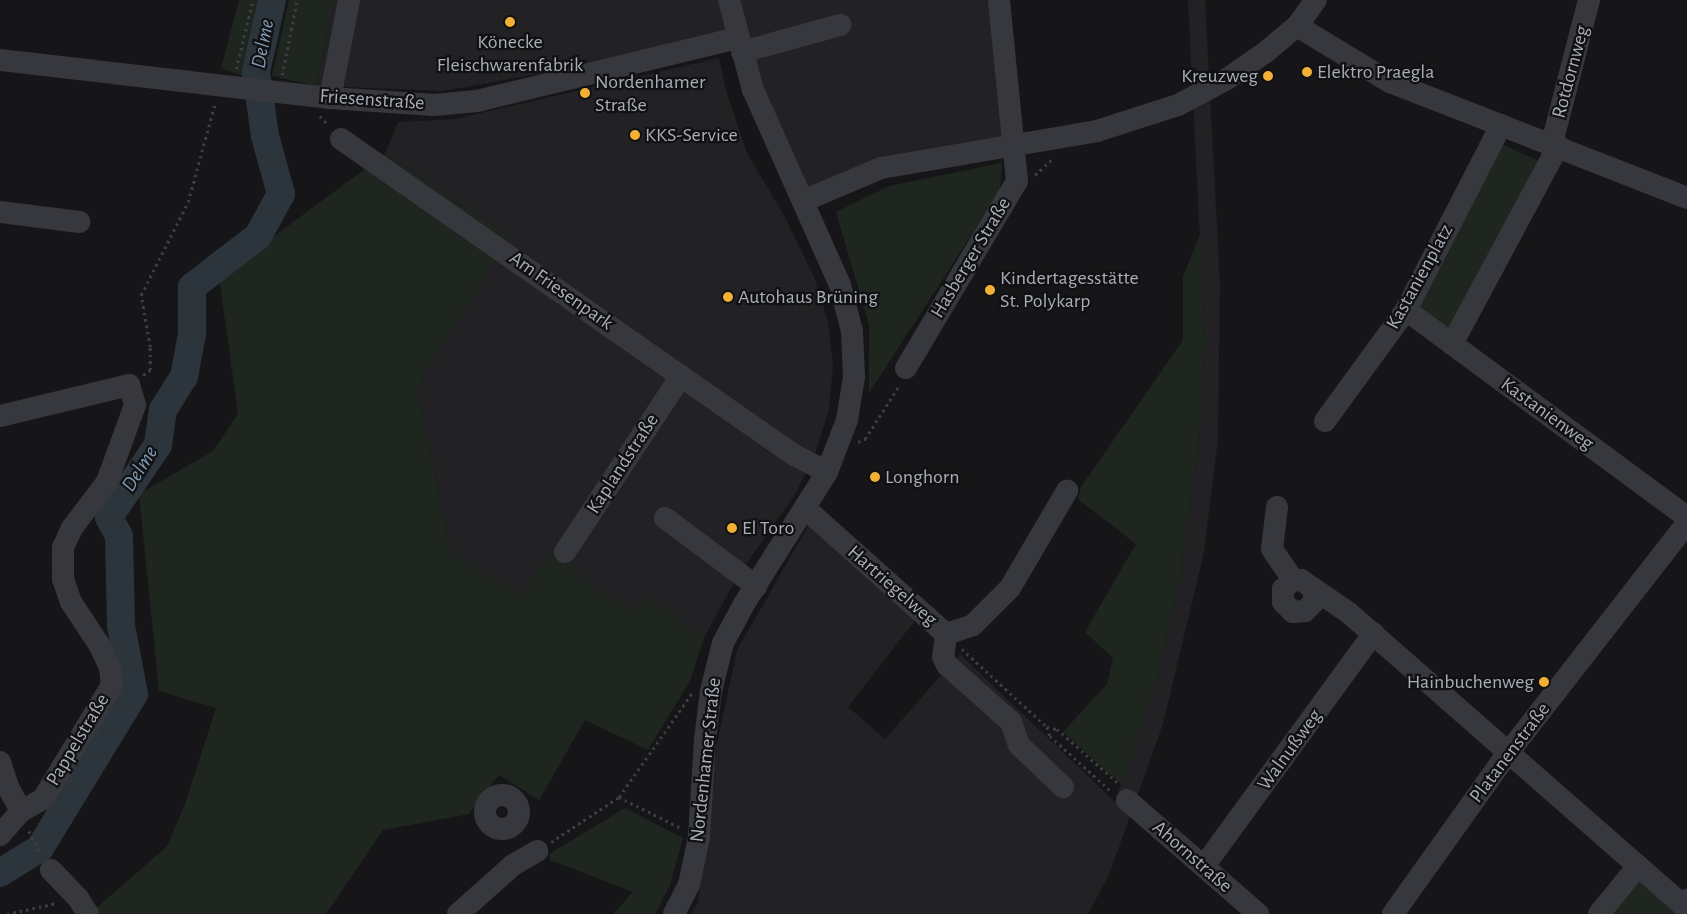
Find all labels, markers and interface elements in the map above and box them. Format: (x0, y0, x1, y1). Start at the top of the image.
marker: Könecke Fleischwarenfabrik (504, 16, 516, 28)
water label: Delme (246, 17, 280, 71)
street label: Rotdornweg (1547, 23, 1595, 121)
place label: Könecke Fleischwarenfabrik (437, 30, 583, 77)
place label: Elektro Praegla (1317, 60, 1434, 84)
place label: Kreuzweg (1181, 64, 1258, 88)
marker: Elektro Praegla (1301, 66, 1313, 78)
place label: Nordenhamer Straße (595, 70, 705, 117)
marker: Kreuzweg (1262, 70, 1274, 82)
street label: Friesenstraße (319, 84, 425, 116)
marker: Nordenhamer Straße (579, 87, 591, 99)
place label: KKS-Service (645, 123, 738, 147)
marker: KKS-Service (629, 129, 641, 141)
street label: Hasberger Straße (926, 193, 1016, 323)
street label: Kastanienplatz (1381, 220, 1459, 334)
street label: Am Friesenpark (505, 247, 617, 335)
place label: Kindertagesstätte St. Polykarp (1000, 266, 1139, 313)
marker: Kindertagesstätte St. Polykarp (984, 284, 996, 296)
place label: Autohaus Brüning (738, 285, 878, 309)
marker: Autohaus Brüning (722, 291, 734, 303)
street label: Kastanienweg (1496, 372, 1598, 456)
street label: Kaplandstraße (582, 409, 664, 519)
water label: Delme (116, 441, 164, 497)
place label: Longhorn (885, 465, 960, 489)
marker: Longhorn (869, 471, 881, 483)
place label: El Toro (742, 516, 794, 540)
marker: El Toro (726, 522, 738, 534)
street label: Hartriegelweg (842, 540, 942, 632)
place label: Hainbuchenweg (1407, 670, 1534, 694)
marker: Hainbuchenweg (1538, 676, 1550, 688)
street label: Nordenhamer Straße (685, 677, 727, 843)
street label: Pappelstraße (41, 690, 115, 790)
street label: Platanenstraße (1464, 698, 1556, 808)
street label: Walnußweg (1253, 705, 1327, 795)
street label: Ahornstraße (1147, 816, 1237, 898)

